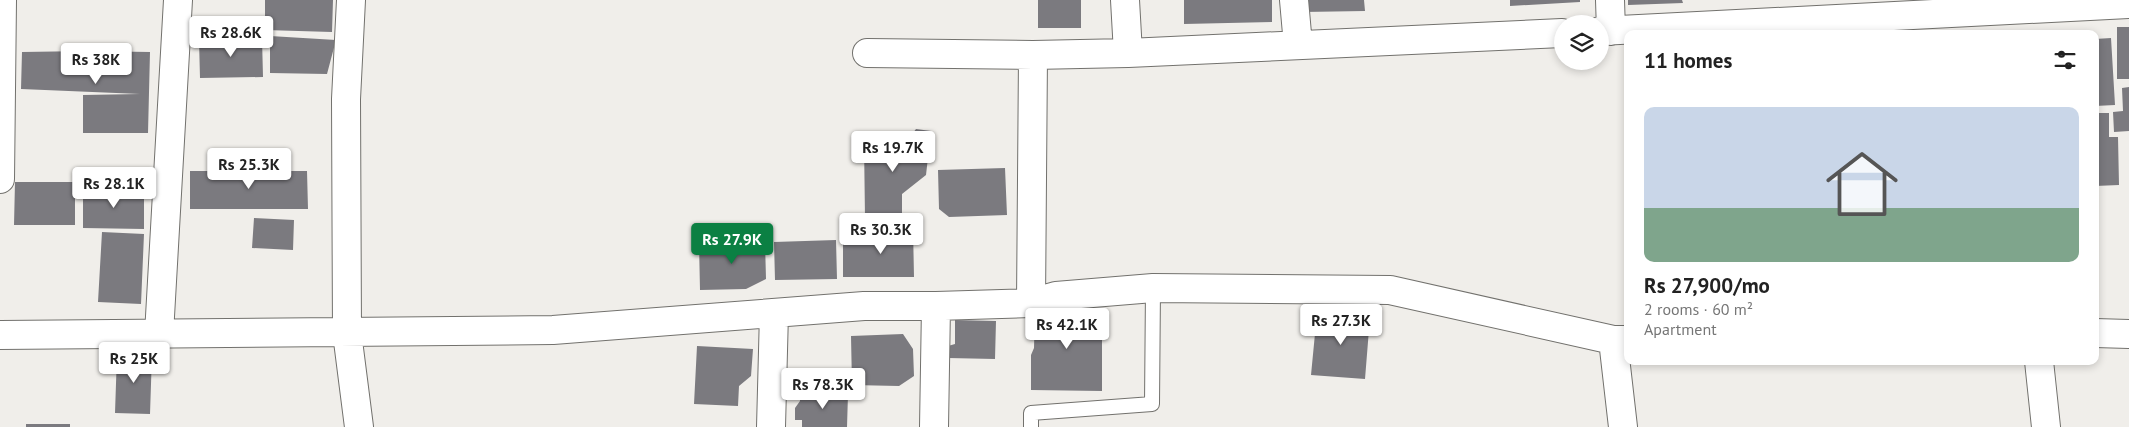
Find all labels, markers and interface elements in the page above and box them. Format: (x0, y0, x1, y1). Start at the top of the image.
pin: Rs 28.6K (179, 15, 283, 58)
map controls (1554, 15, 1609, 70)
button: layers (1554, 15, 1609, 70)
text: Rs 28.6K (200, 22, 262, 42)
pin: Rs 38K (55, 42, 137, 85)
icon: filters (2051, 46, 2079, 74)
text: 11 homes (1644, 47, 1732, 74)
text: Rs 38K (72, 49, 120, 69)
pin: Rs 19.7K (841, 130, 945, 173)
text: Rs 19.7K (862, 137, 924, 157)
icon: home (1817, 139, 1907, 229)
pin: Rs 25.3K (197, 148, 301, 190)
text: Rs 25.3K (218, 154, 280, 174)
pin: Rs 28.1K (62, 166, 166, 209)
text: Rs 28.1K (83, 173, 145, 193)
pin: Rs 30.3K (829, 212, 933, 255)
text: Rs 30.3K (850, 219, 912, 239)
pin: Rs 27.9K (680, 222, 784, 265)
text: Rs 27.9K (702, 229, 762, 249)
text: Rs 27,900/mo (1644, 272, 1770, 299)
text: 2 rooms · 60 m² (1644, 299, 1753, 319)
pin: Rs 27.3K (1289, 304, 1393, 346)
pin: Rs 42.1K (1015, 308, 1119, 350)
text: Rs 27.3K (1311, 310, 1371, 330)
text: Rs 42.1K (1036, 314, 1098, 334)
text: Apartment (1644, 319, 1717, 339)
pin: Rs 25K (93, 342, 175, 384)
text: Rs 25K (110, 348, 158, 368)
pin: Rs 78.3K (771, 368, 875, 410)
text: Rs 78.3K (792, 374, 854, 394)

